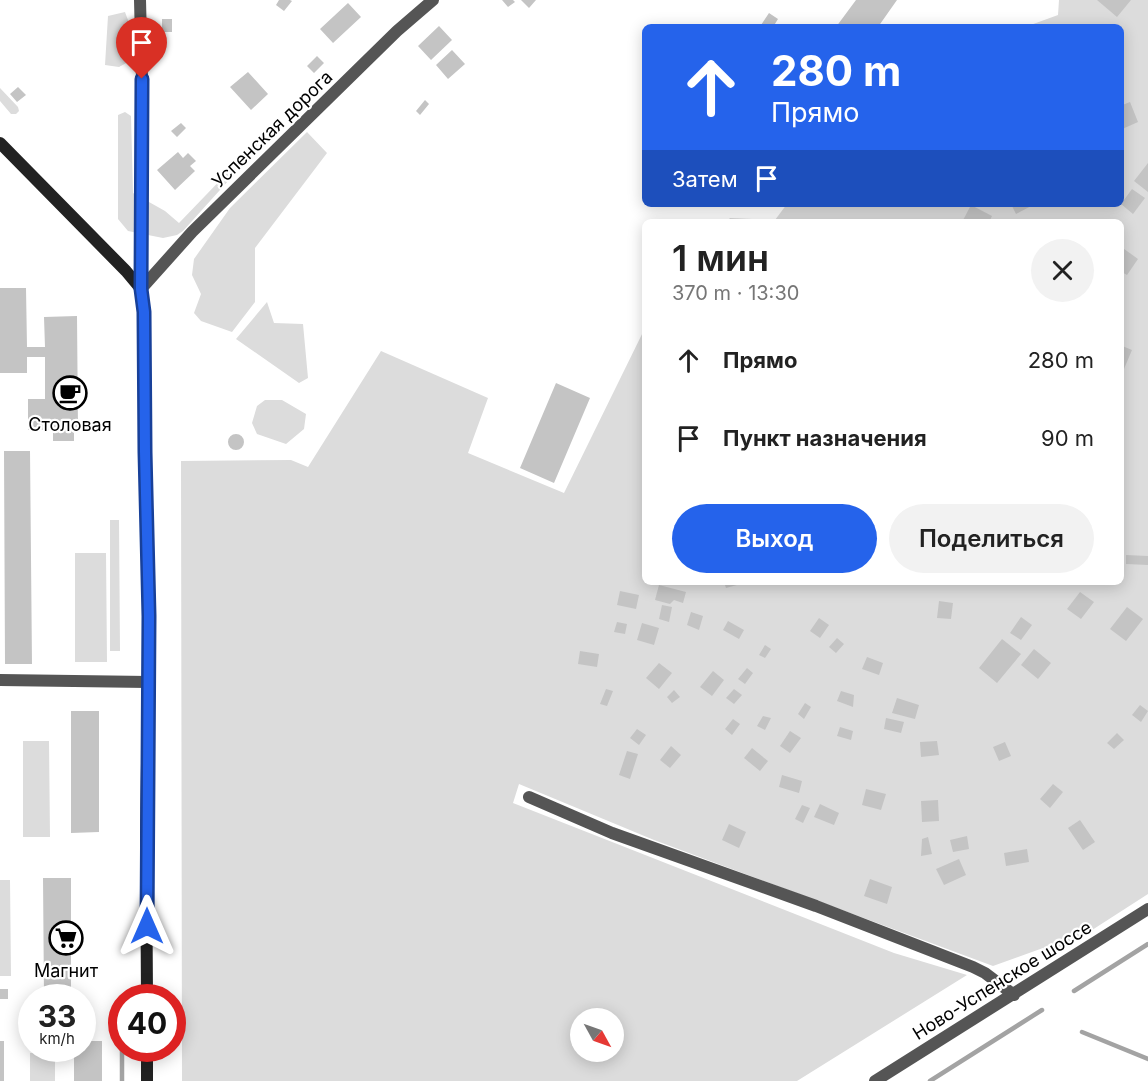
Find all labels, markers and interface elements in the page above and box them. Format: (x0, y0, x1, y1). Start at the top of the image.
pin (116, 17, 167, 79)
icon: arrive (125, 26, 158, 59)
text: 280 m (771, 45, 901, 96)
icon: ahead (672, 48, 750, 126)
street label: Успенская дорога (208, 66, 336, 192)
text: Прямо (771, 96, 860, 129)
icon: arrive (750, 162, 783, 195)
text: Затем (672, 166, 738, 192)
text: 1 мин (672, 236, 769, 280)
button: close (1031, 239, 1094, 302)
text: 370 m · 13:30 (672, 281, 799, 305)
icon: ahead (672, 344, 705, 377)
text: Прямо (723, 347, 797, 373)
text: 280 m (1028, 347, 1094, 373)
cafe icon: Столовая (52, 375, 88, 411)
place label: Столовая (28, 414, 112, 435)
icon: arrive (672, 422, 705, 455)
text: Пункт назначения (723, 425, 927, 451)
text: 90 m (1041, 425, 1094, 451)
button: Выход (672, 504, 877, 573)
button: Поделиться (889, 504, 1094, 573)
position arrow (115, 894, 179, 958)
street label: Ново-Успенское шоссе (909, 916, 1095, 1044)
supermarket icon: Магнит (48, 920, 84, 956)
place label: Магнит (34, 960, 99, 981)
speed limit sign: 40 (108, 984, 186, 1062)
text: 33 (38, 998, 76, 1034)
north arrow (570, 1008, 624, 1062)
map controls (570, 1008, 624, 1062)
text: km/h (39, 1029, 75, 1048)

